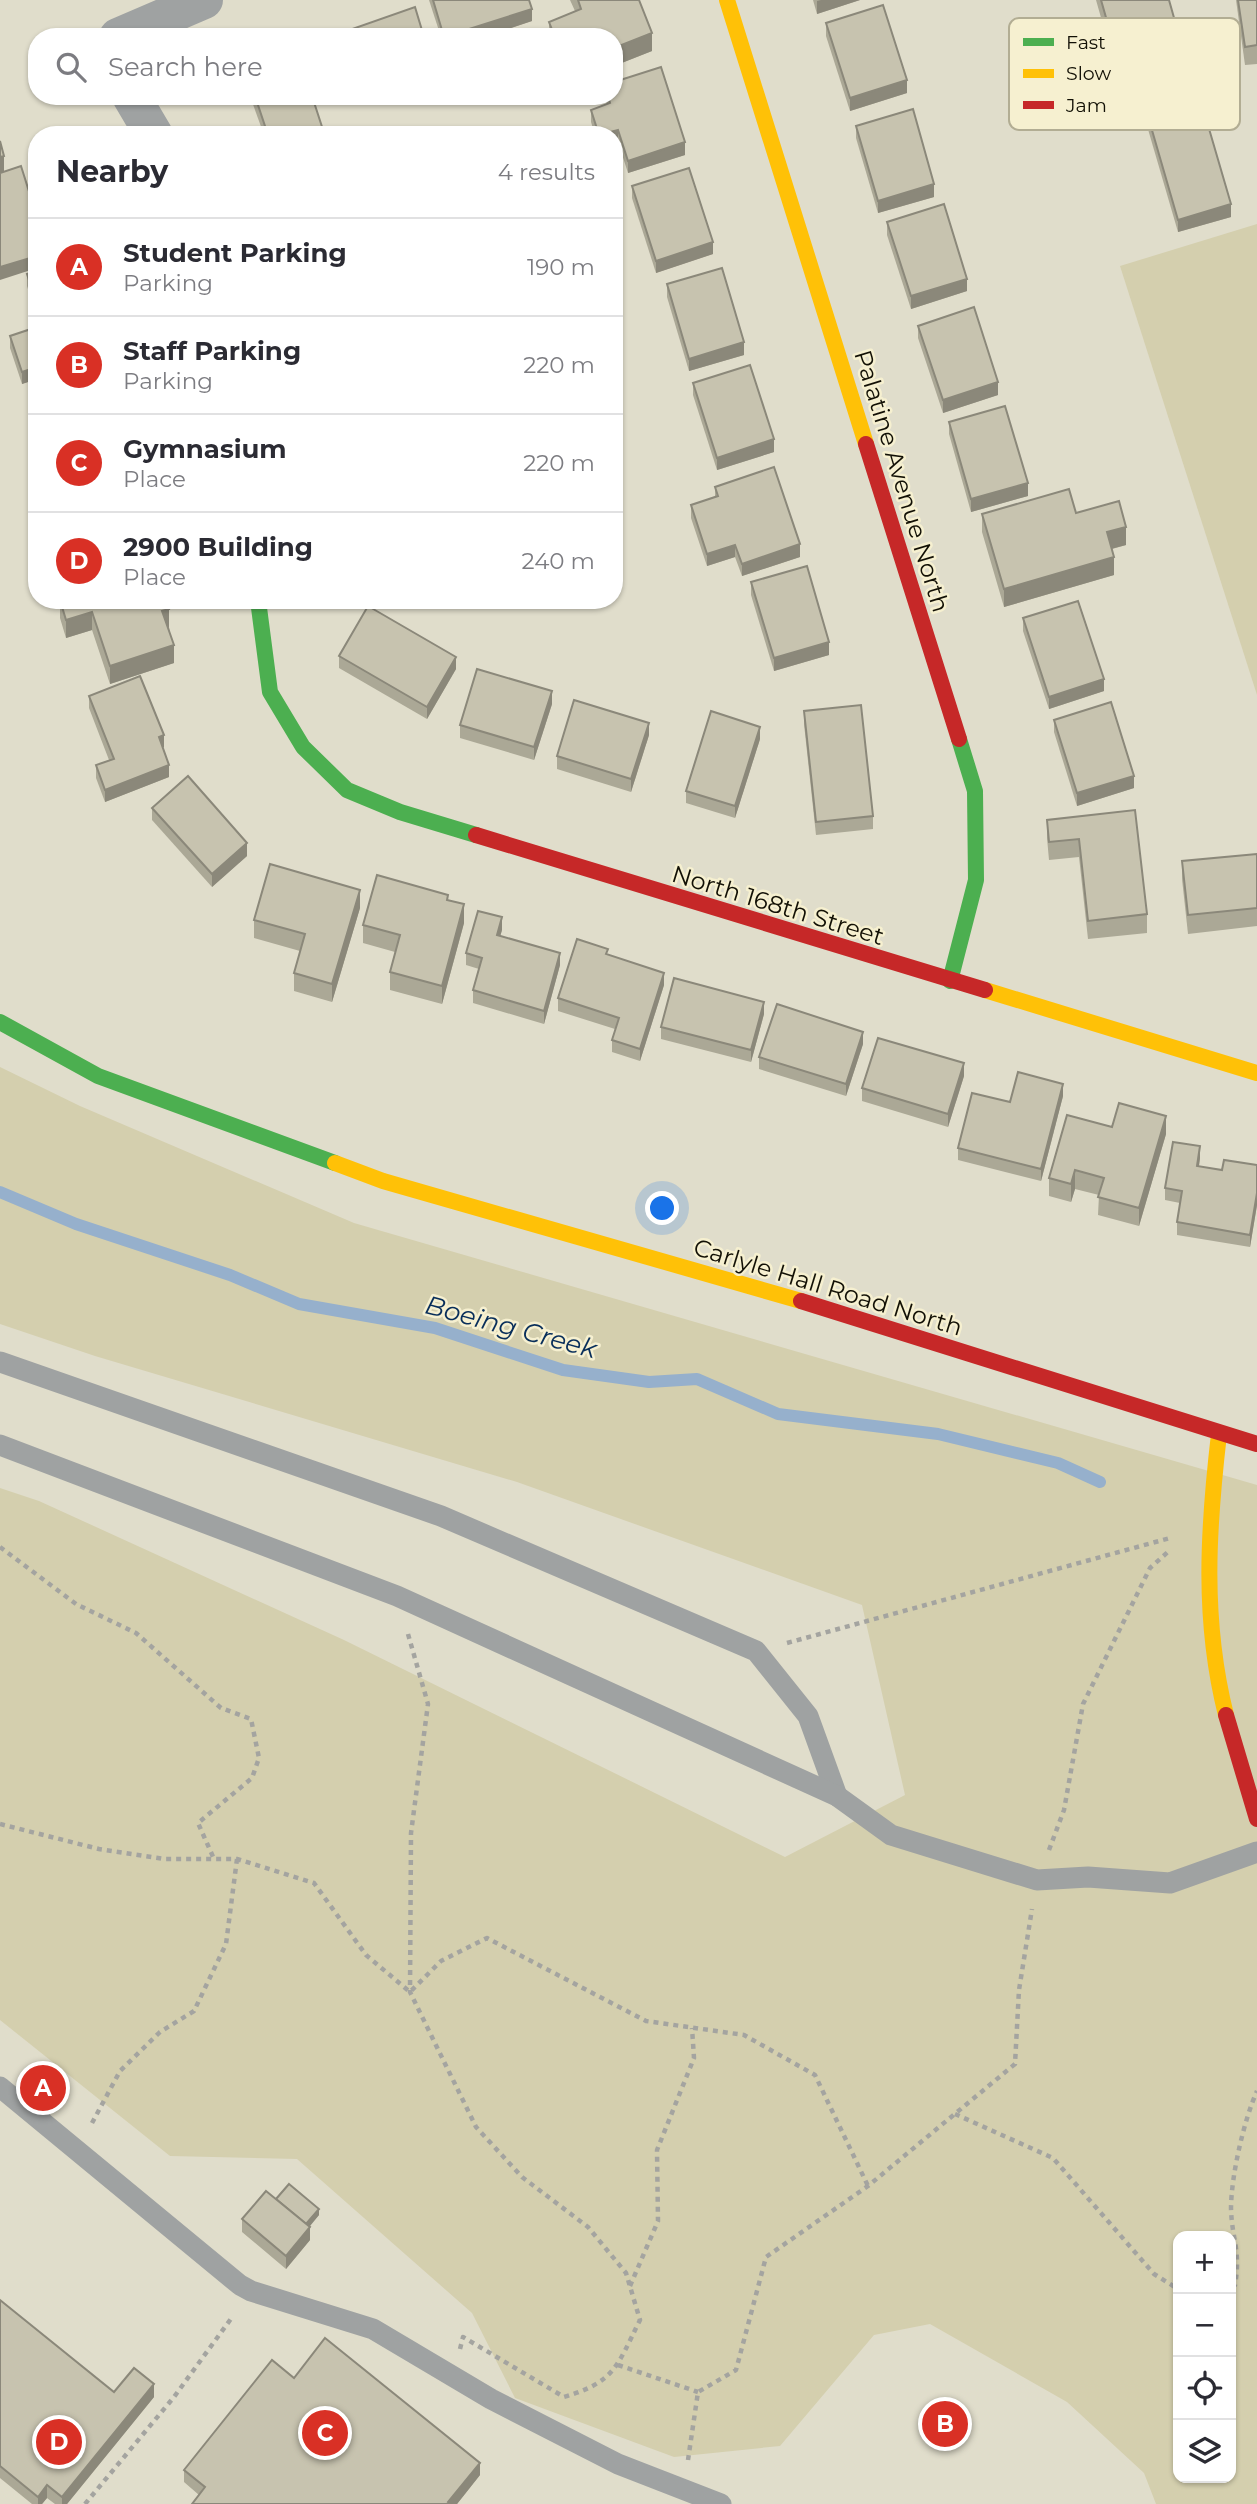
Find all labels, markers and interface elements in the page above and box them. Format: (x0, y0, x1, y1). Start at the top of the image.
legend (1009, 18, 1240, 130)
search box (28, 28, 623, 105)
text: Fast (1066, 31, 1106, 54)
icon: search (52, 48, 90, 86)
text: Search here (108, 51, 263, 83)
text: Slow (1066, 62, 1111, 85)
text: Jam (1065, 94, 1107, 117)
text: Nearby (56, 153, 168, 190)
text: 4 results (498, 158, 595, 186)
text: Student Parking (123, 237, 347, 269)
text: A (70, 253, 88, 281)
text: 190 m (527, 253, 595, 281)
text: Parking (123, 269, 213, 297)
text: Staff Parking (123, 335, 301, 367)
street label: Palatine Avenue North (848, 347, 956, 615)
text: B (70, 351, 88, 379)
text: 220 m (523, 351, 595, 379)
text: Parking (123, 367, 213, 395)
text: Gymnasium (123, 433, 287, 465)
text: C (71, 449, 87, 477)
text: 220 m (523, 449, 595, 477)
text: Place (123, 465, 186, 493)
text: 2900 Building (123, 531, 313, 563)
text: D (70, 547, 89, 575)
text: 240 m (522, 547, 595, 575)
text: Place (123, 563, 186, 591)
street label: North 168th Street (668, 859, 888, 951)
your location (645, 1191, 679, 1225)
street label: Carlyle Hall Road North (690, 1232, 966, 1342)
water label: Boeing Creek (422, 1289, 602, 1366)
pin: A (20, 2062, 66, 2114)
map controls (1173, 2231, 1236, 2483)
button: + (1173, 2231, 1236, 2294)
button: − (1173, 2294, 1236, 2357)
button: locate (1173, 2357, 1236, 2420)
pin: B (922, 2398, 968, 2450)
pin: C (302, 2407, 348, 2459)
pin: D (36, 2416, 82, 2468)
button: layers (1173, 2420, 1236, 2483)

